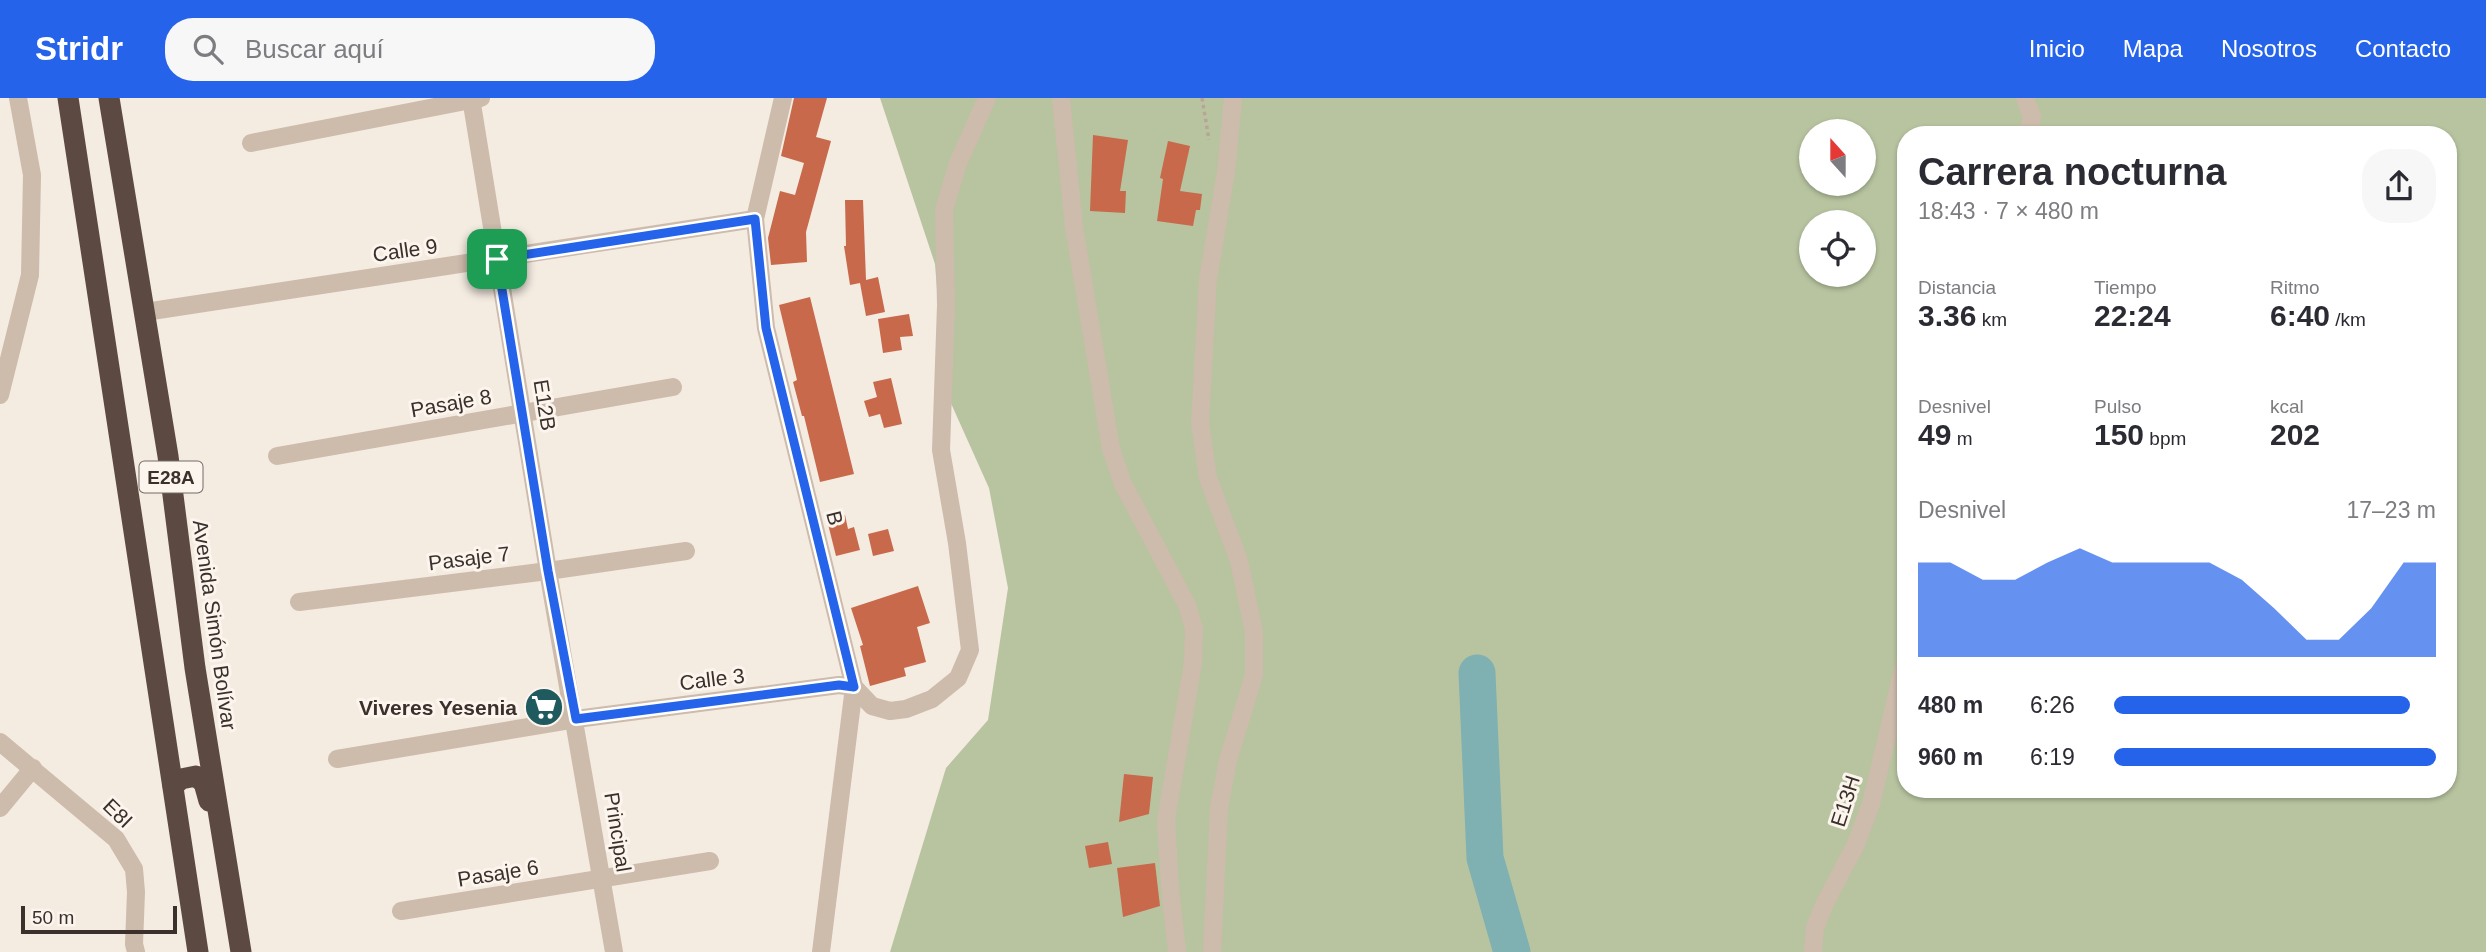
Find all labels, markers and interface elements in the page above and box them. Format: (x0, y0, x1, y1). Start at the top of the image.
search box (165, 18, 655, 81)
text: Stridr (35, 30, 123, 67)
icon: search (189, 30, 227, 68)
text: Buscar aquí (245, 34, 384, 64)
text: Inicio (2029, 35, 2085, 62)
text: Mapa (2123, 35, 2183, 62)
text: Nosotros (2221, 35, 2317, 62)
text: Contacto (2355, 35, 2451, 62)
north arrow (1799, 119, 1876, 196)
map controls (1799, 119, 1876, 287)
button: share (2362, 149, 2436, 223)
text: Carrera nocturna (1918, 151, 2226, 193)
text: 18:43 · 7 × 480 m (1918, 198, 2099, 224)
button: locate (1799, 210, 1876, 287)
pin (467, 229, 527, 289)
street label: Calle 9 (371, 234, 439, 266)
icon: arrive (478, 240, 516, 278)
text: Distancia (1918, 277, 1996, 298)
text: Tiempo (2094, 277, 2157, 298)
text: Ritmo (2270, 277, 2320, 298)
text: 3.36 (1918, 299, 1976, 332)
text: 22:24 (2094, 299, 2171, 332)
text: 6:40 (2270, 299, 2330, 332)
text: km (1976, 309, 2007, 330)
text: /km (2330, 309, 2366, 330)
street label: E12B (530, 378, 560, 432)
street label: Pasaje 8 (409, 385, 493, 421)
text: Desnivel (1918, 396, 1991, 417)
text: Pulso (2094, 396, 2142, 417)
text: kcal (2270, 396, 2304, 417)
text: 49 (1918, 418, 1951, 451)
text: 150 (2094, 418, 2144, 451)
text: 202 (2270, 418, 2320, 451)
text: m (1951, 428, 1972, 449)
text: bpm (2144, 428, 2186, 449)
road number: E28A (140, 462, 202, 492)
text: Desnivel (1918, 497, 2006, 523)
text: 17–23 m (2346, 497, 2436, 523)
street label: B (822, 508, 848, 528)
street label: Avenida Simón Bolívar (189, 518, 241, 732)
street label: Pasaje 7 (427, 542, 511, 574)
street label: Calle 3 (678, 664, 746, 694)
supermarket icon: Viveres Yesenia (523, 686, 565, 728)
text: 480 m (1918, 692, 1983, 718)
text: 6:26 (2030, 692, 2075, 718)
place label: Viveres Yesenia (359, 696, 517, 719)
text: 960 m (1918, 744, 1983, 770)
text: 6:19 (2030, 744, 2075, 770)
street label: E13H (1826, 772, 1864, 830)
street label: Principal (600, 790, 636, 874)
street label: E8I (99, 794, 137, 832)
street label: Pasaje 6 (456, 855, 540, 891)
scale bar (21, 903, 177, 935)
text: 50 m (32, 907, 74, 928)

